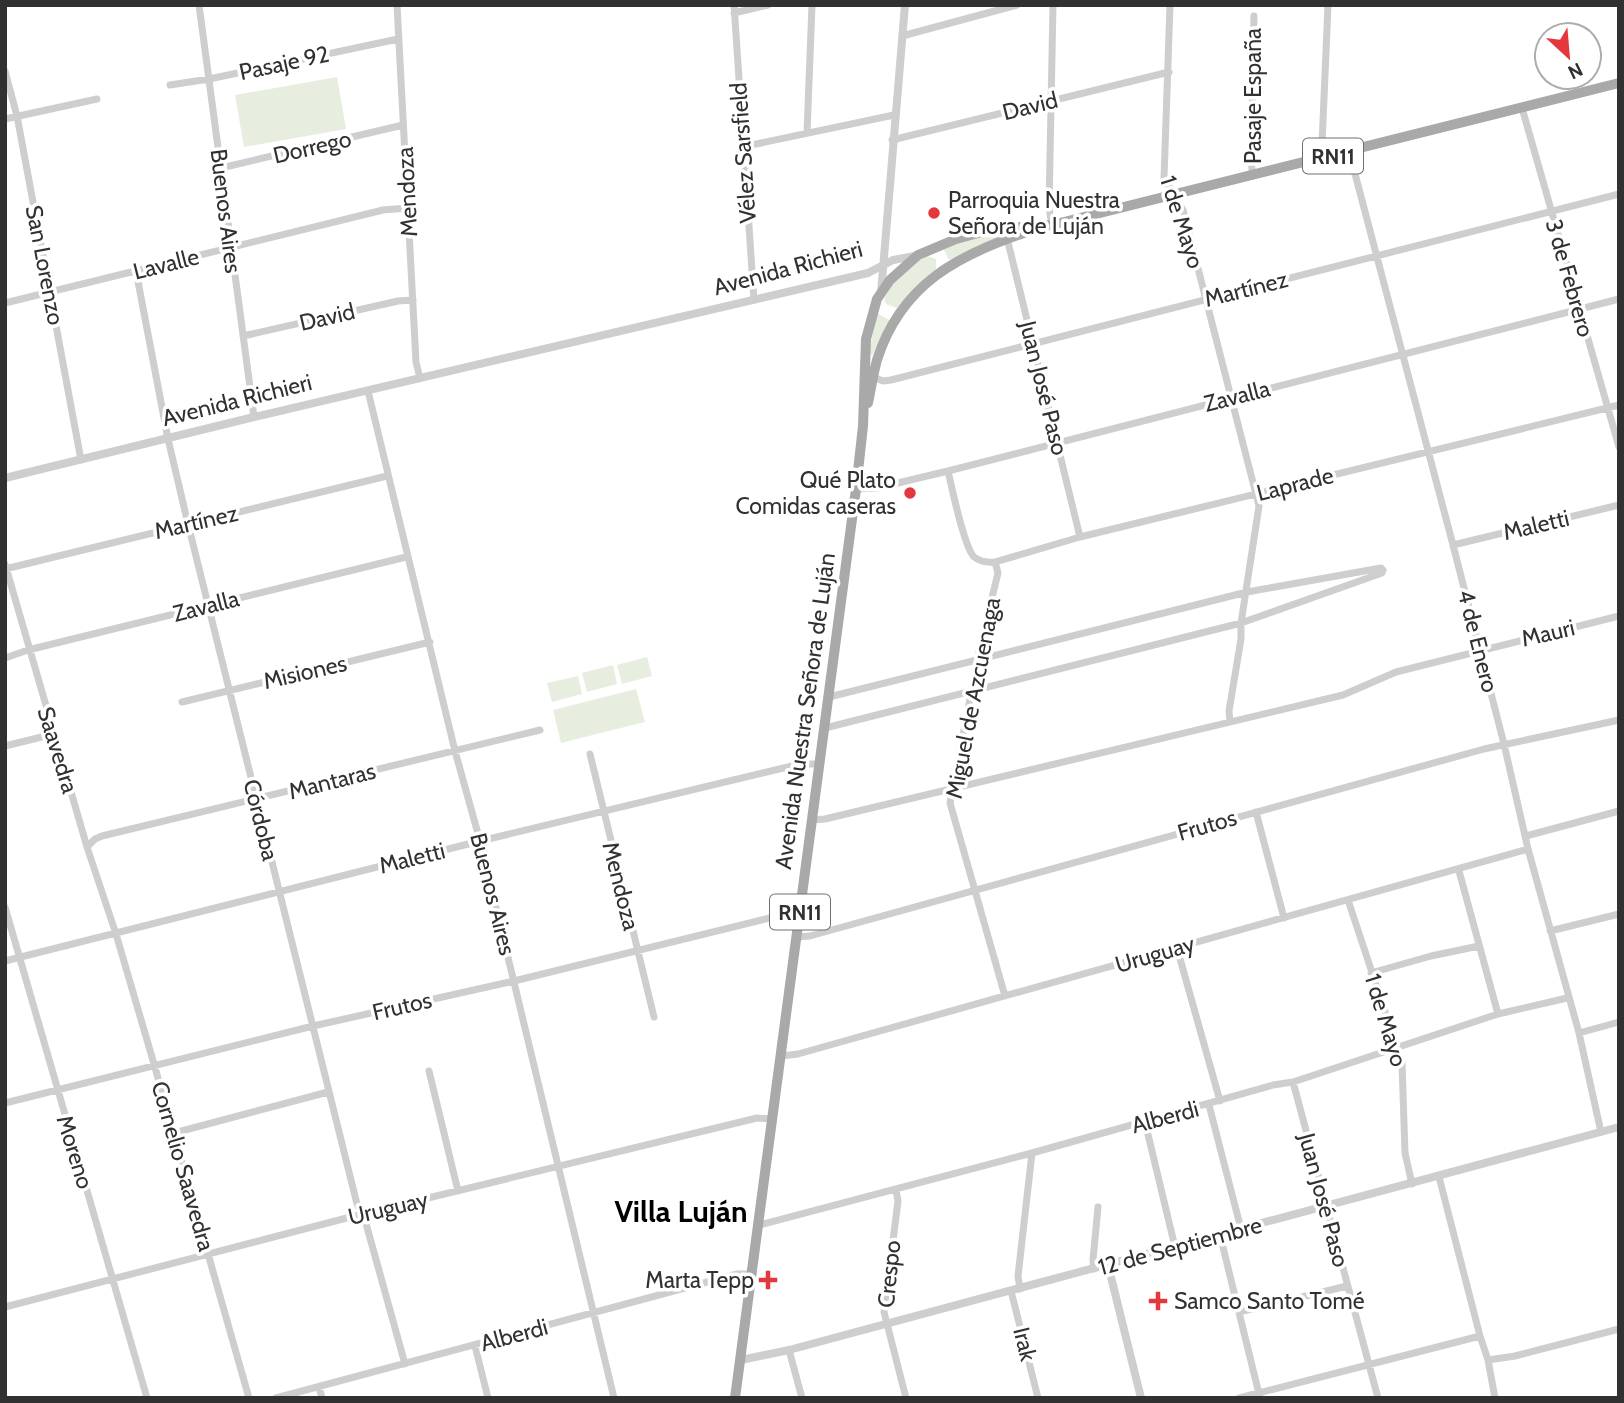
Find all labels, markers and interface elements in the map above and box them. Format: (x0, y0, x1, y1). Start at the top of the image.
north arrow (1533, 21, 1603, 91)
street label: Pasaje España (1239, 28, 1267, 164)
street label: Pasaje 92 (236, 40, 332, 86)
text: N (1564, 58, 1586, 84)
street label: Vélez Sarsfield (724, 82, 762, 224)
street label: David (999, 86, 1061, 126)
street label: Dorrego (270, 124, 354, 170)
road number: RN11 (1303, 138, 1363, 174)
street label: Mendoza (391, 146, 423, 238)
street label: Buenos Aires (204, 147, 248, 275)
street label: 1 de Mayo (1154, 172, 1210, 272)
place label: Parroquia Nuestra Señora de Luján (948, 186, 1120, 240)
street label: San Lorenzo (20, 203, 70, 327)
marker: Parroquia Nuestra Señora de Luján (926, 205, 942, 221)
street label: 3 de Febrero (1540, 216, 1600, 340)
street label: Avenida Richieri (710, 235, 866, 301)
street label: Lavalle (130, 242, 202, 286)
street label: Martínez (1201, 265, 1291, 313)
street label: David (297, 297, 357, 337)
street label: Juan José Paso (1014, 317, 1074, 458)
street label: Avenida Richieri (159, 368, 315, 432)
street label: Zavalla (1201, 374, 1273, 418)
street label: Laprade (1254, 461, 1336, 507)
place label: Qué Plato Comidas caseras (736, 466, 896, 520)
marker: Qué Plato Comidas caseras (902, 485, 918, 501)
street label: Martínez (151, 499, 241, 545)
street label: Maletti (1500, 504, 1572, 546)
street label: Avenida Nuestra Señora de Luján (769, 551, 841, 871)
street label: Zavalla (170, 584, 242, 628)
street label: 4 de Enero (1452, 587, 1504, 695)
street label: Miguel de Azcuenaga (940, 595, 1006, 801)
street label: Mauri (1519, 613, 1577, 653)
street label: Misiones (261, 649, 349, 695)
street label: Saavedra (32, 703, 84, 797)
street label: Mantaras (286, 757, 378, 805)
street label: Córdoba (237, 776, 285, 864)
street label: Frutos (1174, 803, 1240, 847)
street label: Buenos Aires (464, 830, 522, 958)
street label: Maletti (376, 836, 448, 880)
street label: Mendoza (597, 839, 645, 933)
road number: RN11 (770, 894, 830, 930)
street label: Uruguay (1112, 929, 1198, 979)
street label: 1 de Mayo (1359, 970, 1413, 1070)
street label: Frutos (370, 986, 434, 1026)
street label: Cornelio Saavedra (145, 1078, 221, 1254)
street label: Alberdi (1128, 1095, 1202, 1139)
street label: Moreno (51, 1112, 99, 1192)
street label: Juan José Paso (1292, 1129, 1355, 1270)
street label: Uruguay (345, 1185, 431, 1231)
district label: Villa Luján (614, 1193, 748, 1230)
street label: 12 de Septiembre (1095, 1211, 1265, 1281)
street label: Crespo (872, 1239, 906, 1309)
place label: Marta Tepp (645, 1266, 754, 1294)
marker: Marta Tepp (760, 1272, 776, 1288)
place label: Samco Santo Tomé (1174, 1287, 1365, 1315)
marker: Samco Santo Tomé (1148, 1291, 1168, 1311)
street label: Alberdi (477, 1313, 551, 1357)
street label: Irak (1007, 1324, 1043, 1365)

